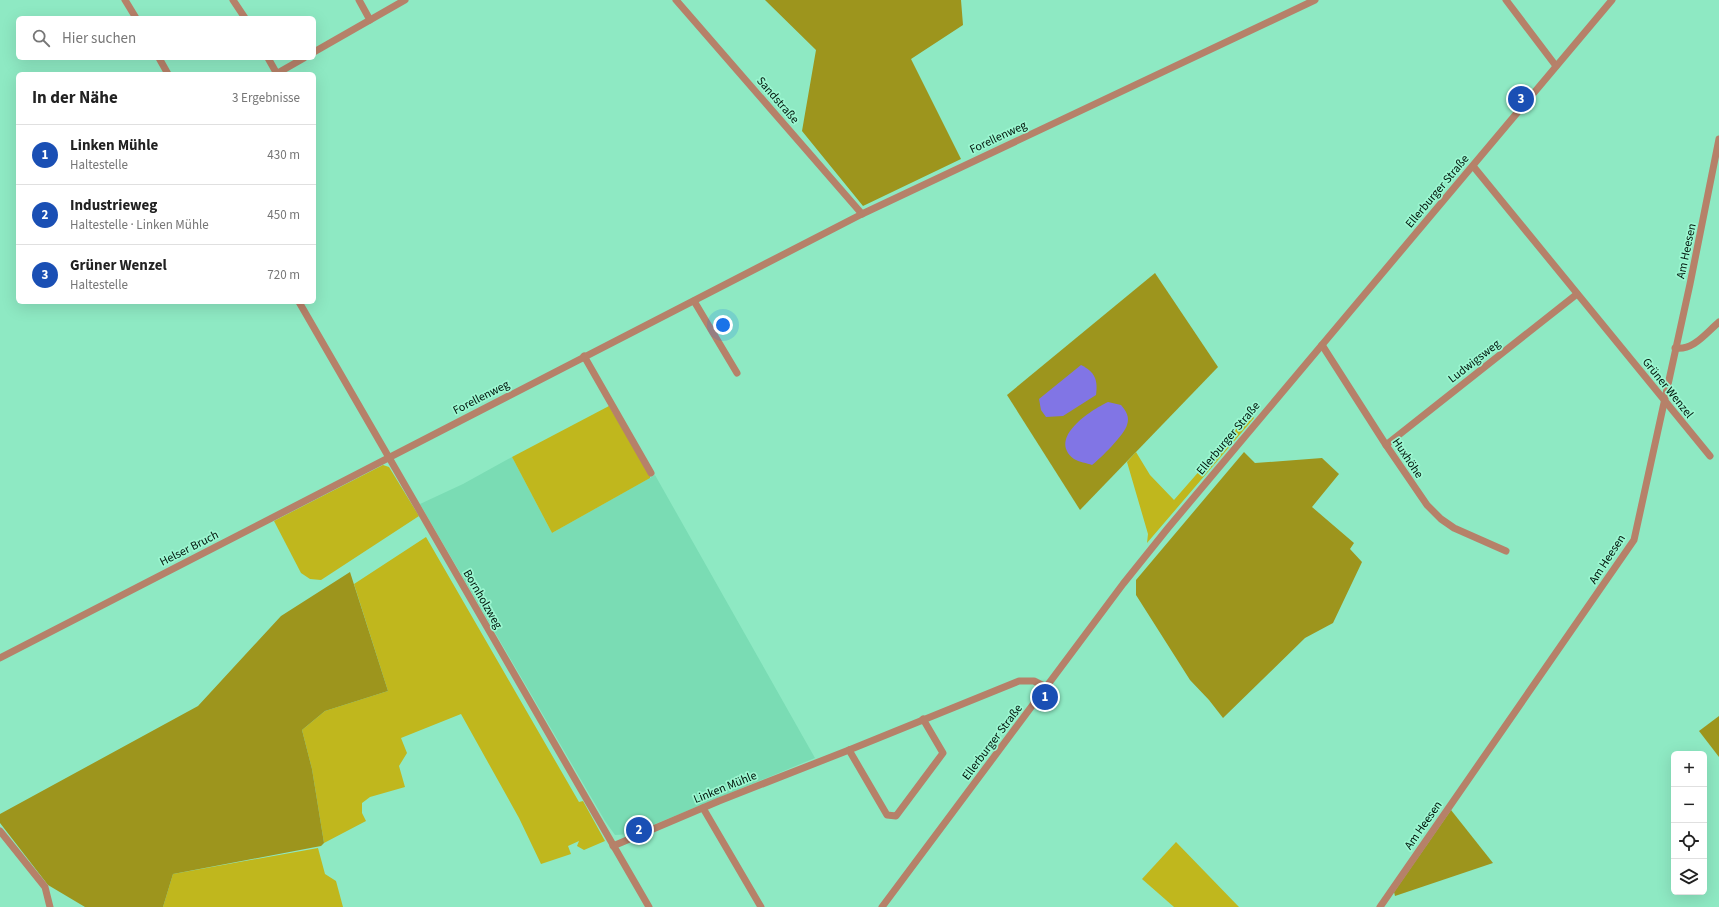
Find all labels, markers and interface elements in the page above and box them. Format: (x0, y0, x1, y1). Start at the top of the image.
search box (16, 16, 316, 60)
icon: search (30, 27, 52, 49)
text: Hier suchen (62, 28, 136, 49)
street label: Sandstraße (752, 73, 803, 128)
pin: 3 (1508, 84, 1534, 114)
text: In der Nähe (32, 86, 118, 110)
text: 3 Ergebnisse (232, 89, 300, 107)
street label: Forellenweg (967, 117, 1030, 158)
text: Linken Mühle (70, 135, 158, 156)
text: 1 (42, 146, 48, 164)
text: 430 m (267, 146, 300, 164)
street label: Ellerburger Straße (1402, 151, 1473, 232)
text: Haltestelle (70, 156, 128, 174)
text: Industrieweg (70, 195, 157, 216)
text: 2 (42, 206, 48, 224)
text: 450 m (267, 206, 300, 224)
text: Haltestelle · Linken Mühle (70, 216, 209, 234)
street label: Am Heesen (1672, 222, 1701, 280)
text: Grüner Wenzel (70, 255, 167, 276)
text: 3 (42, 266, 48, 284)
text: 720 m (267, 266, 300, 284)
text: Haltestelle (70, 276, 128, 294)
your location (713, 315, 733, 335)
street label: Ludwigsweg (1445, 336, 1504, 387)
street label: Grüner Wenzel (1638, 355, 1697, 422)
street label: Forellenweg (450, 376, 512, 419)
street label: Ellerburger Straße (1193, 398, 1264, 479)
street label: Huxhöhe (1388, 435, 1427, 482)
street label: Helser Bruch (157, 526, 222, 571)
street label: Am Heesen (1585, 531, 1630, 587)
street label: Bornholzweg (459, 566, 506, 632)
pin: 1 (1032, 682, 1058, 712)
street label: Ellerburger Straße (958, 701, 1027, 784)
map controls (1671, 751, 1707, 895)
button: + (1671, 751, 1707, 787)
street label: Linken Mühle (691, 767, 759, 808)
button: − (1671, 787, 1707, 823)
street label: Am Heesen (1400, 797, 1446, 853)
pin: 2 (626, 815, 652, 845)
button: locate (1671, 823, 1707, 859)
button: layers (1671, 859, 1707, 895)

